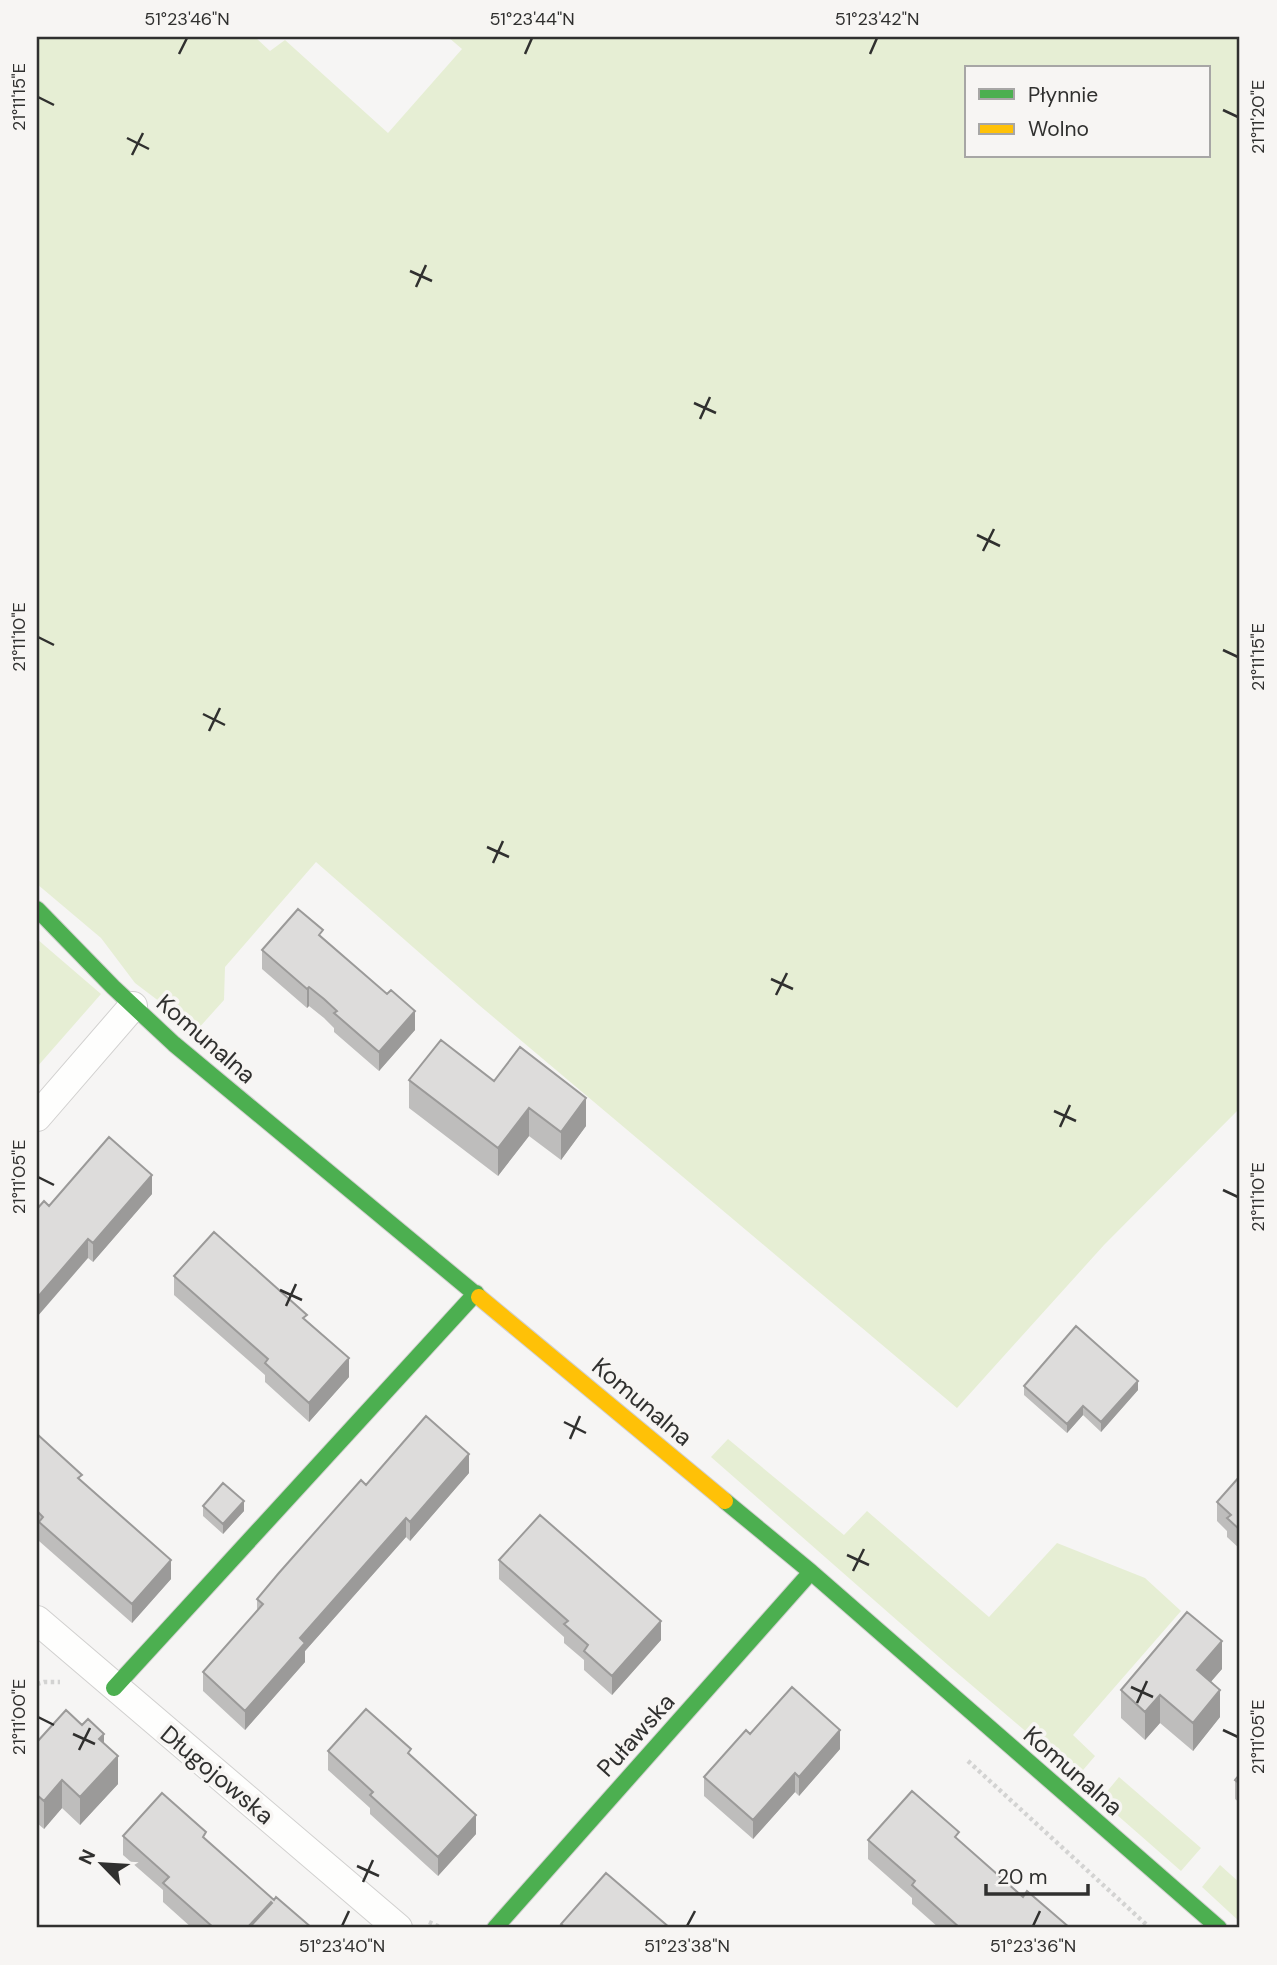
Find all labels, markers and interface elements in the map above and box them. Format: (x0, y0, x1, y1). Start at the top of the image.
text: 51°23'46"N (144, 7, 230, 31)
text: 51°23'44"N (489, 7, 575, 31)
text: 51°23'42"N (835, 7, 919, 31)
text: 21°11'15"E (7, 63, 31, 131)
legend (965, 66, 1210, 158)
text: 21°11'20"E (1246, 80, 1270, 154)
text: Płynnie (1028, 81, 1098, 109)
text: Wolno (1028, 115, 1089, 143)
text: 21°11'10"E (7, 602, 31, 672)
text: 21°11'15"E (1246, 623, 1270, 691)
street label: Komunalna (150, 987, 262, 1090)
text: 21°11'05"E (7, 1140, 31, 1214)
text: 21°11'10"E (1246, 1162, 1270, 1232)
street label: Komunalna (586, 1351, 699, 1453)
text: 21°11'00"E (7, 1679, 31, 1755)
street label: Puławska (590, 1686, 681, 1783)
text: 21°11'05"E (1246, 1700, 1270, 1774)
street label: Długojowska (154, 1718, 280, 1831)
street label: Komunalna (1017, 1719, 1129, 1822)
north arrow (66, 1828, 136, 1898)
text: N (73, 1845, 101, 1869)
scale bar (986, 1853, 1088, 1897)
text: 20 m (997, 1863, 1048, 1891)
text: 51°23'40"N (299, 1934, 385, 1958)
text: 51°23'38"N (644, 1934, 730, 1958)
text: 51°23'36"N (990, 1934, 1076, 1958)

